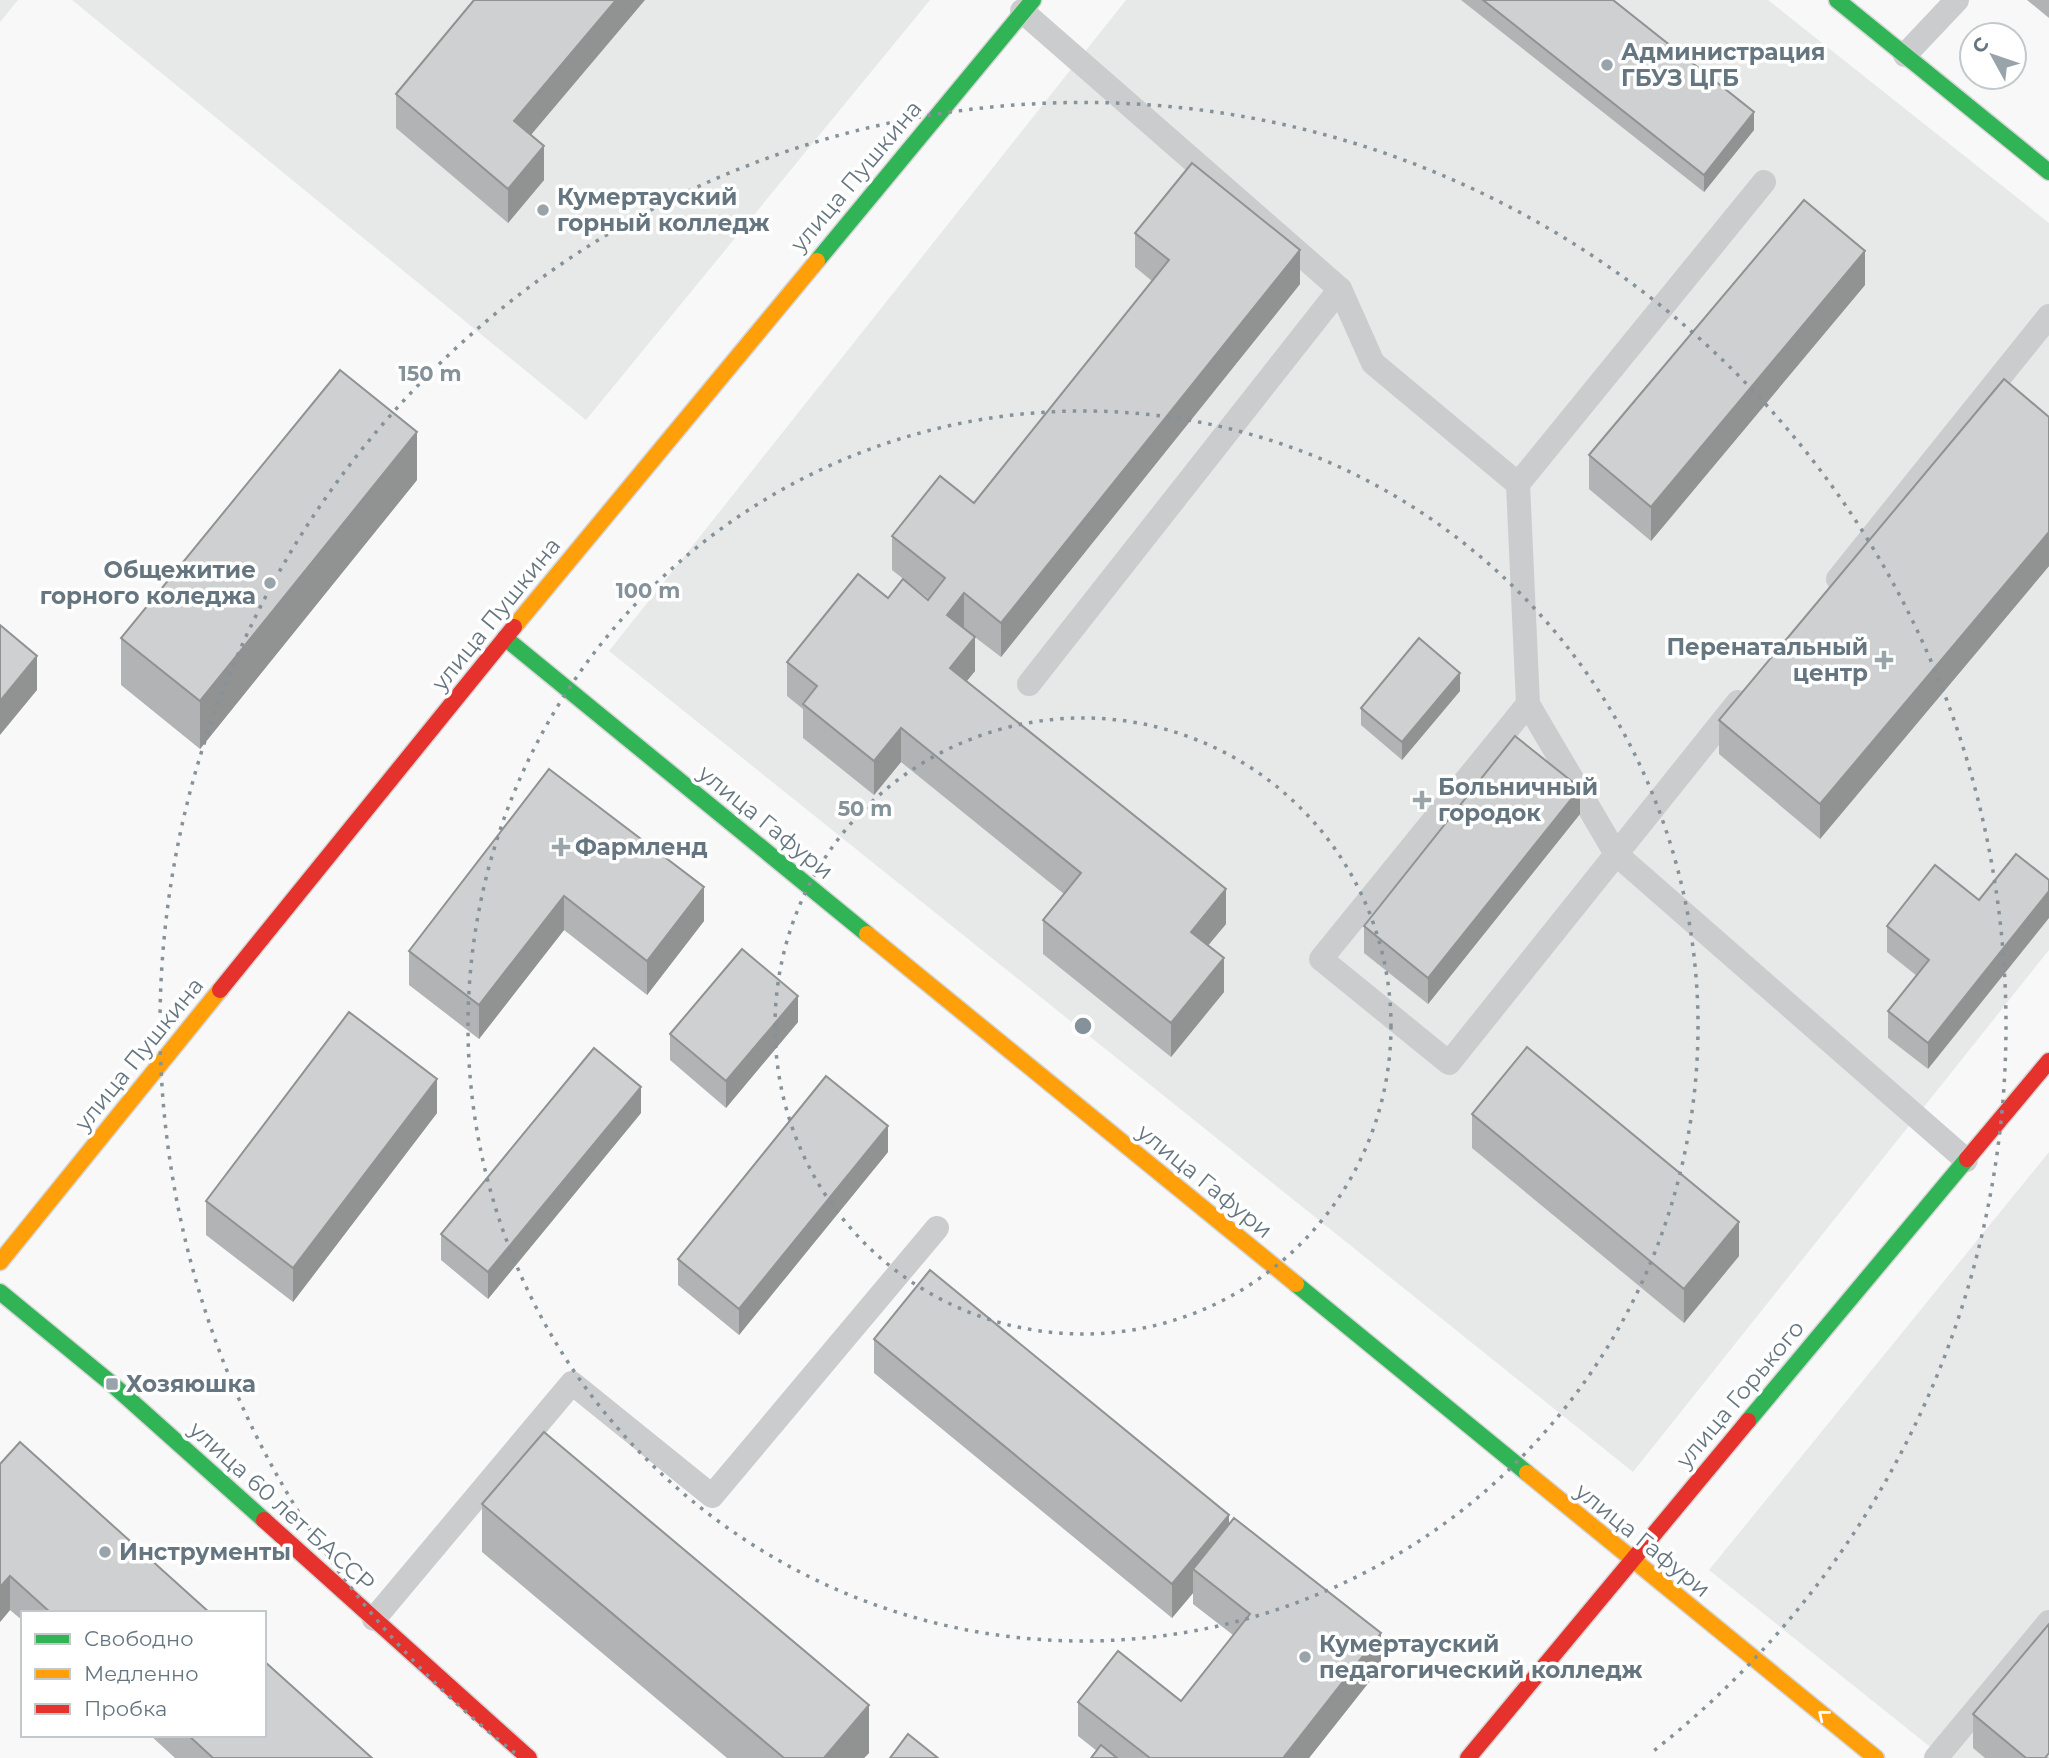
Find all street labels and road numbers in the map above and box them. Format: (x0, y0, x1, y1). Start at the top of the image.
street label: улица Пушкина (784, 95, 928, 258)
street label: улица Пушкина (425, 532, 566, 697)
street label: улица Гафури (692, 758, 839, 885)
street label: улица Пушкина (68, 972, 209, 1137)
street label: улица Гафури (1131, 1117, 1278, 1244)
street label: улица Горького (1669, 1314, 1810, 1474)
street label: улица 60 лет БАССР (183, 1415, 381, 1597)
street label: улица Гафури (1569, 1476, 1716, 1603)

